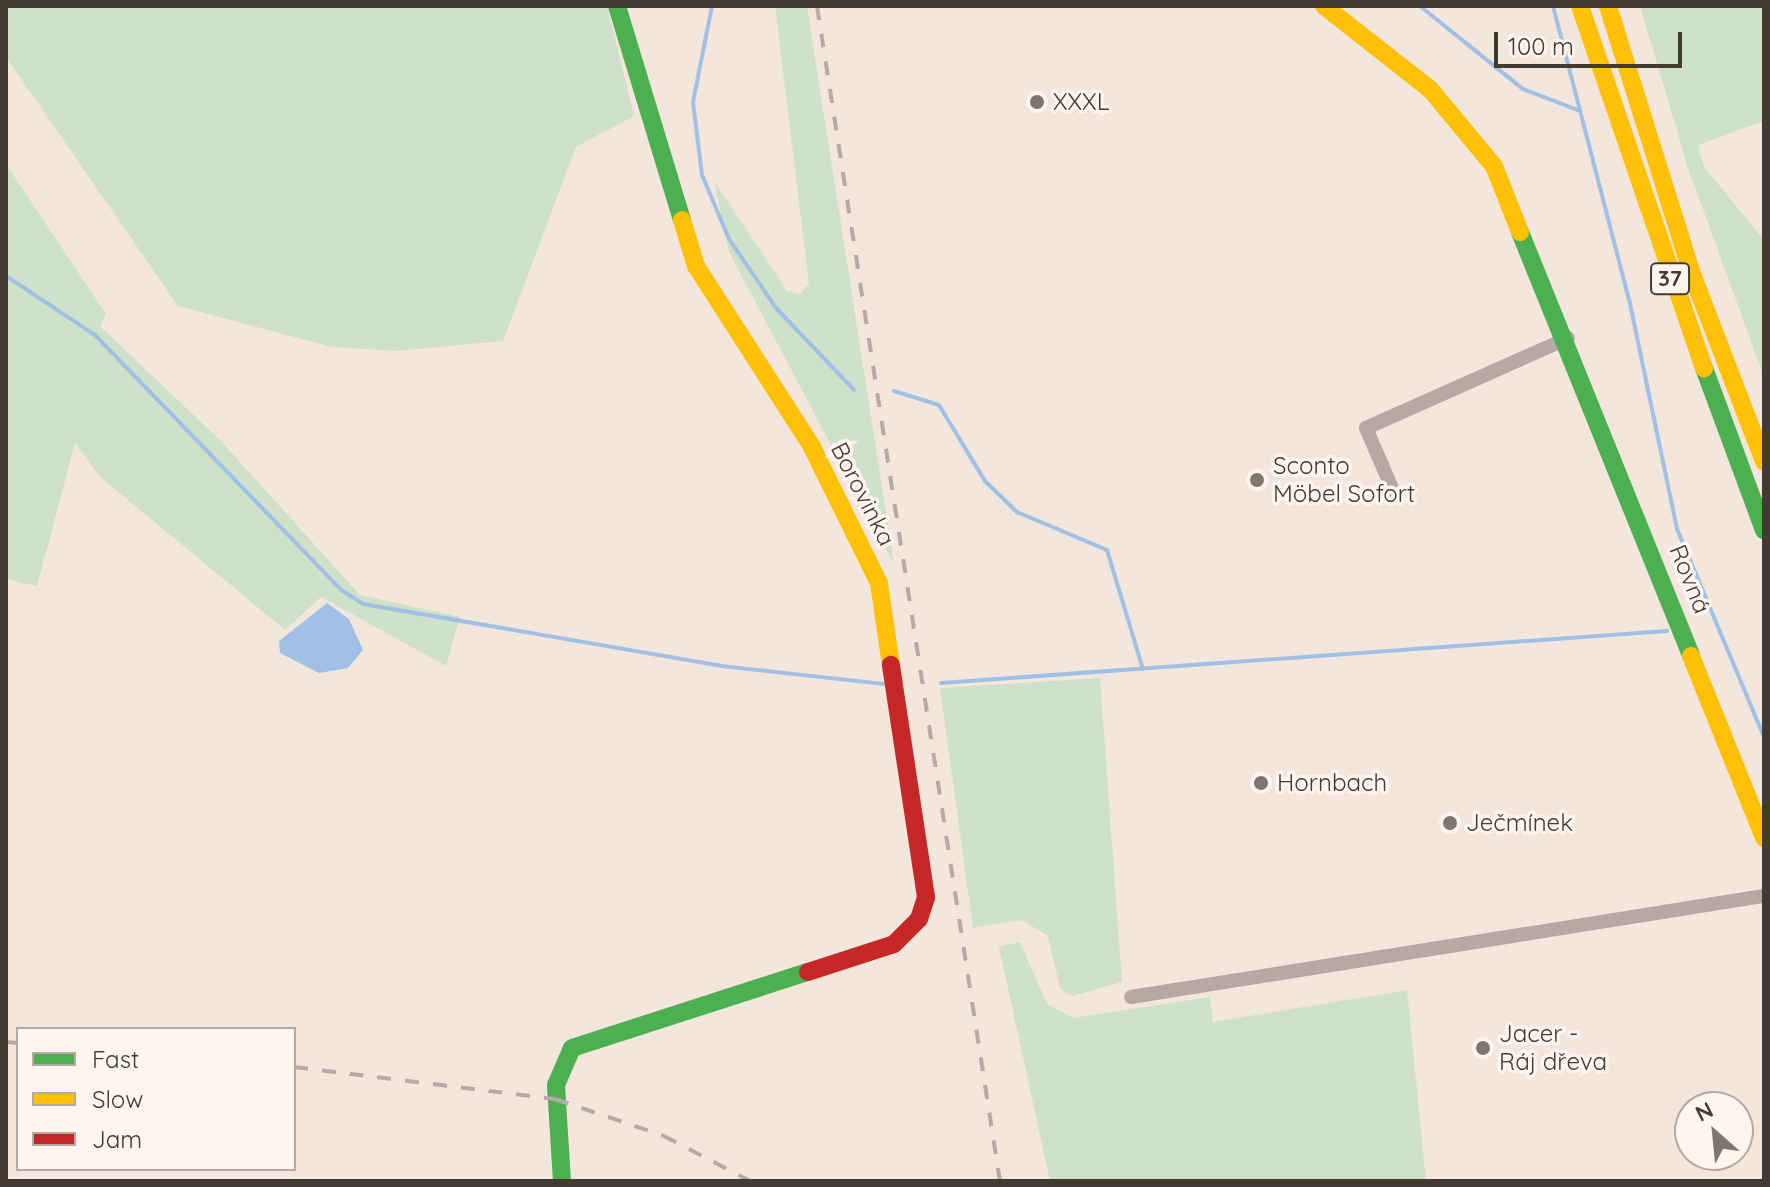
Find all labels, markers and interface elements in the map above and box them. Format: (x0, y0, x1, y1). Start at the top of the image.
scale bar (1498, 16, 1686, 66)
text: 100 m (1508, 31, 1574, 61)
place label: XXXL (1053, 88, 1109, 116)
marker: XXXL (1028, 93, 1046, 111)
road number: 37 (1650, 261, 1690, 297)
street label: Borovinka (825, 437, 901, 551)
place label: Sconto Möbel Sofort (1273, 452, 1415, 508)
marker: Sconto Möbel Sofort (1248, 471, 1266, 489)
street label: Rovná (1663, 540, 1717, 618)
place label: Hornbach (1277, 769, 1387, 797)
marker: Hornbach (1252, 774, 1270, 792)
place label: Ječmínek (1466, 809, 1573, 837)
marker: Ječmínek (1441, 814, 1459, 832)
place label: Jacer - Ráj dřeva (1499, 1020, 1607, 1076)
legend (16, 1027, 296, 1171)
marker: Jacer - Ráj dřeva (1474, 1039, 1492, 1057)
text: Fast (92, 1044, 139, 1074)
text: Slow (92, 1084, 143, 1114)
north arrow (1674, 1091, 1754, 1171)
text: N (1690, 1095, 1718, 1128)
text: Jam (92, 1124, 142, 1154)

